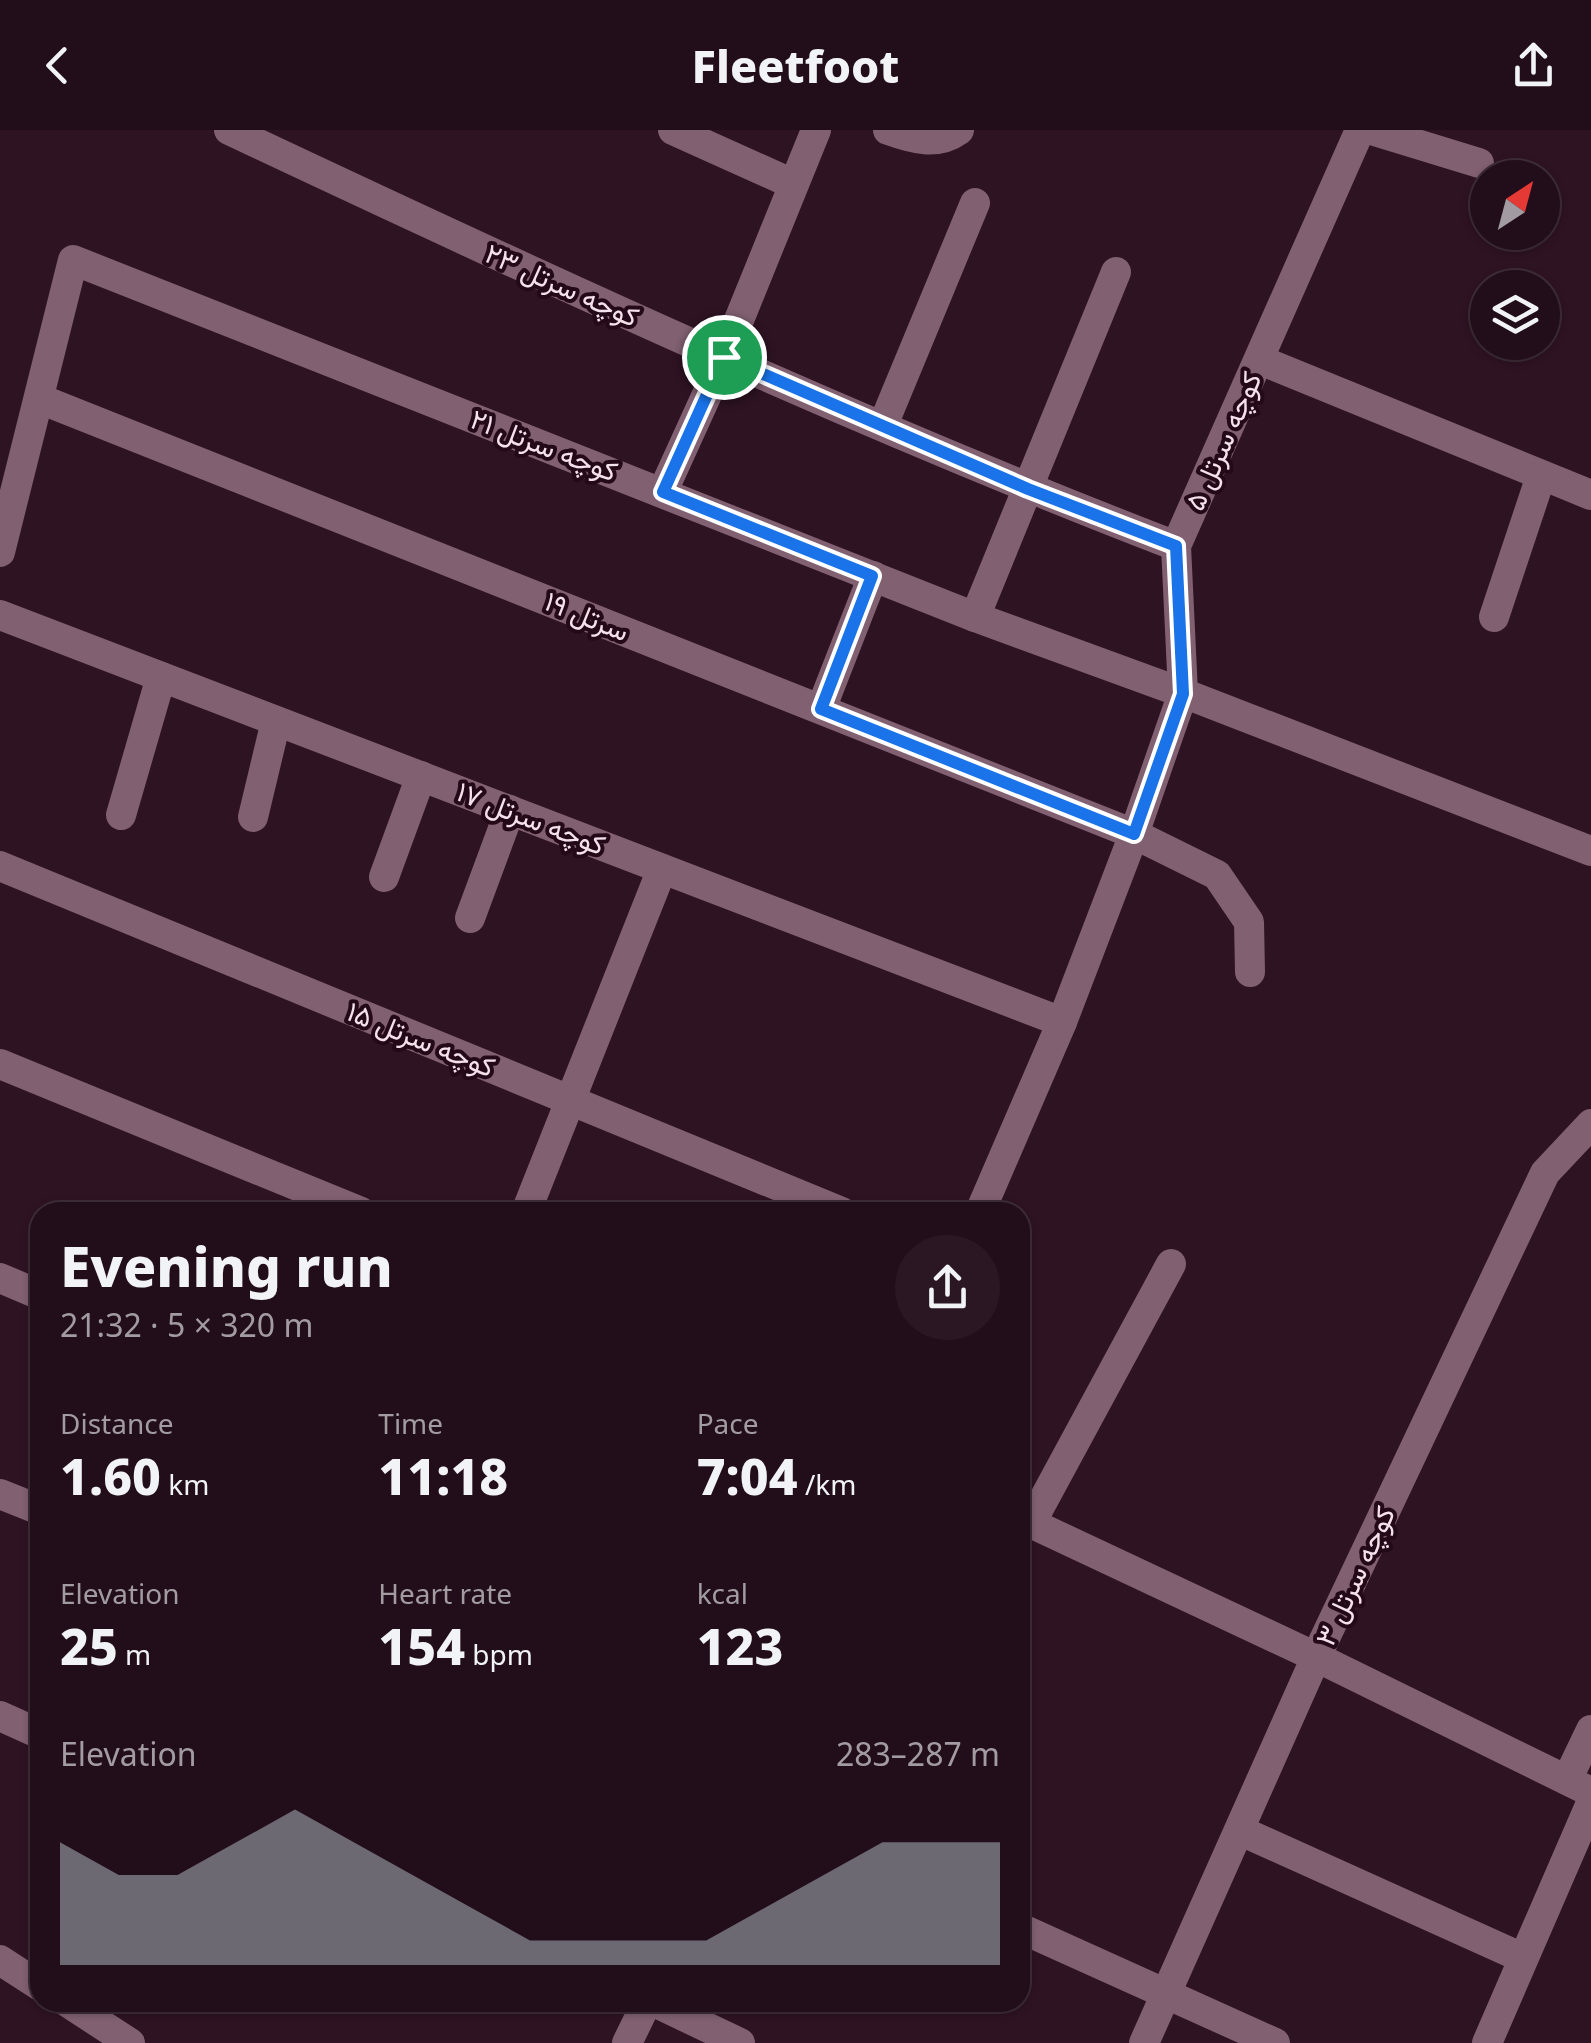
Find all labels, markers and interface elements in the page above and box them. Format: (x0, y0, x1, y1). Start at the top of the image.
text: Fleetfoot (692, 35, 899, 96)
icon: back (30, 38, 85, 93)
icon: share (1506, 38, 1561, 93)
north arrow (1470, 160, 1560, 250)
map controls (1470, 160, 1560, 360)
street label: کوچه سرتل ۲۳ (479, 233, 645, 336)
button: layers (1470, 270, 1560, 360)
pin (682, 315, 767, 400)
icon: arrive (697, 330, 752, 385)
street label: کوچه سرتل ۵ (1175, 365, 1271, 516)
street label: کوچه سرتل ۲۱ (465, 399, 623, 490)
street label: سرتل ۱۹ (540, 581, 635, 649)
street label: کوچه سرتل ۱۷ (451, 771, 611, 864)
street label: کوچه سرتل ۱۵ (341, 991, 501, 1086)
text: Evening run (60, 1228, 393, 1303)
button: share (895, 1235, 1000, 1340)
text: 21:32 · 5 × 320 m (60, 1303, 313, 1346)
text: Distance (60, 1404, 173, 1442)
text: Time (378, 1404, 443, 1442)
text: Pace (697, 1404, 759, 1442)
text: 1.60 (60, 1442, 161, 1510)
text: 11:18 (378, 1442, 508, 1510)
text: 7:04 (697, 1442, 798, 1510)
text: km (161, 1465, 209, 1503)
text: /km (798, 1465, 856, 1503)
street label: کوچه سرتل ۳ (1305, 1499, 1404, 1652)
text: Elevation (60, 1574, 180, 1612)
text: Heart rate (378, 1574, 512, 1612)
text: kcal (697, 1574, 748, 1612)
text: 25 (60, 1612, 118, 1680)
text: 154 (378, 1612, 465, 1680)
text: 123 (697, 1612, 783, 1680)
text: m (118, 1635, 151, 1673)
text: bpm (465, 1635, 533, 1673)
text: Elevation (60, 1732, 197, 1775)
text: 283–287 m (836, 1732, 1000, 1775)

